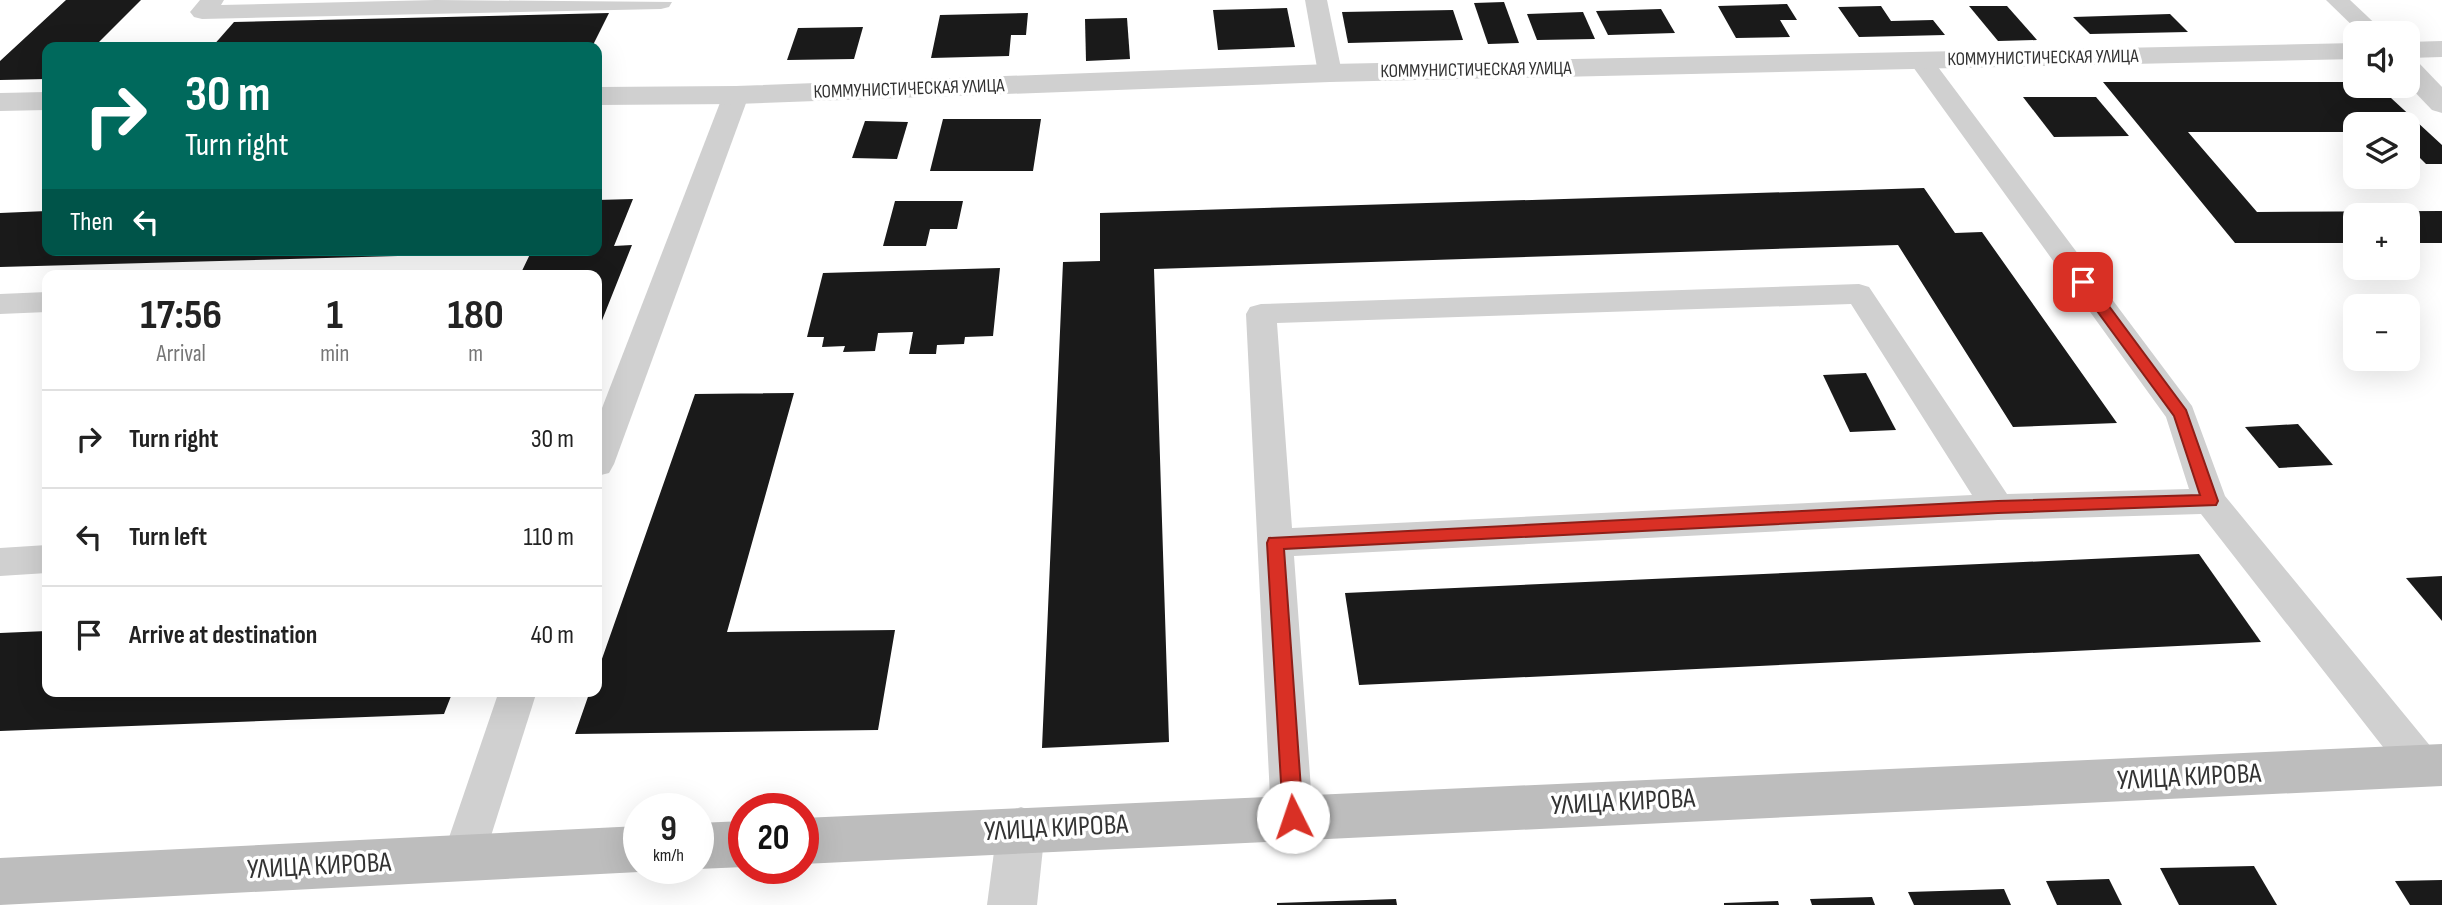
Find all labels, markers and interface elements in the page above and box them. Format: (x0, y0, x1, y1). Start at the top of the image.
map controls (2343, 21, 2420, 371)
button: sound (2343, 21, 2420, 98)
street label: КОММУНИСТИЧЕСКАЯ УЛИЦА (1947, 45, 2140, 71)
street label: КОММУНИСТИЧЕСКАЯ УЛИЦА (1380, 57, 1573, 83)
text: 30 m (185, 66, 270, 125)
icon: right (70, 70, 161, 161)
street label: КОММУНИСТИЧЕСКАЯ УЛИЦА (813, 74, 1006, 104)
button: layers (2343, 112, 2420, 189)
text: Turn right (185, 126, 289, 165)
icon: left (127, 203, 165, 241)
button: + (2343, 203, 2420, 280)
text: Then (70, 207, 113, 238)
pin (2053, 252, 2113, 312)
icon: arrive (2064, 263, 2102, 301)
text: 17:56 (140, 290, 222, 341)
text: 1 (327, 290, 343, 341)
text: 180 (447, 290, 504, 341)
button: − (2343, 294, 2420, 371)
text: Arrival (156, 340, 206, 368)
text: min (320, 340, 349, 368)
text: m (468, 340, 483, 368)
icon: right (70, 420, 108, 458)
text: Turn right (129, 424, 218, 455)
text: 30 m (531, 424, 574, 455)
icon: left (70, 518, 108, 556)
text: Turn left (129, 522, 207, 553)
text: 110 m (523, 522, 574, 553)
icon: arrive (70, 616, 108, 654)
text: Arrive at destination (129, 620, 317, 651)
text: 40 m (531, 620, 574, 651)
street label: УЛИЦА КИРОВА (2116, 757, 2263, 797)
position arrow (1256, 780, 1330, 854)
street label: УЛИЦА КИРОВА (1550, 782, 1697, 822)
speed limit sign: 20 (728, 793, 819, 884)
text: 9 (660, 808, 677, 851)
street label: УЛИЦА КИРОВА (983, 808, 1130, 848)
text: km/h (653, 845, 684, 866)
street label: УЛИЦА КИРОВА (246, 846, 393, 886)

